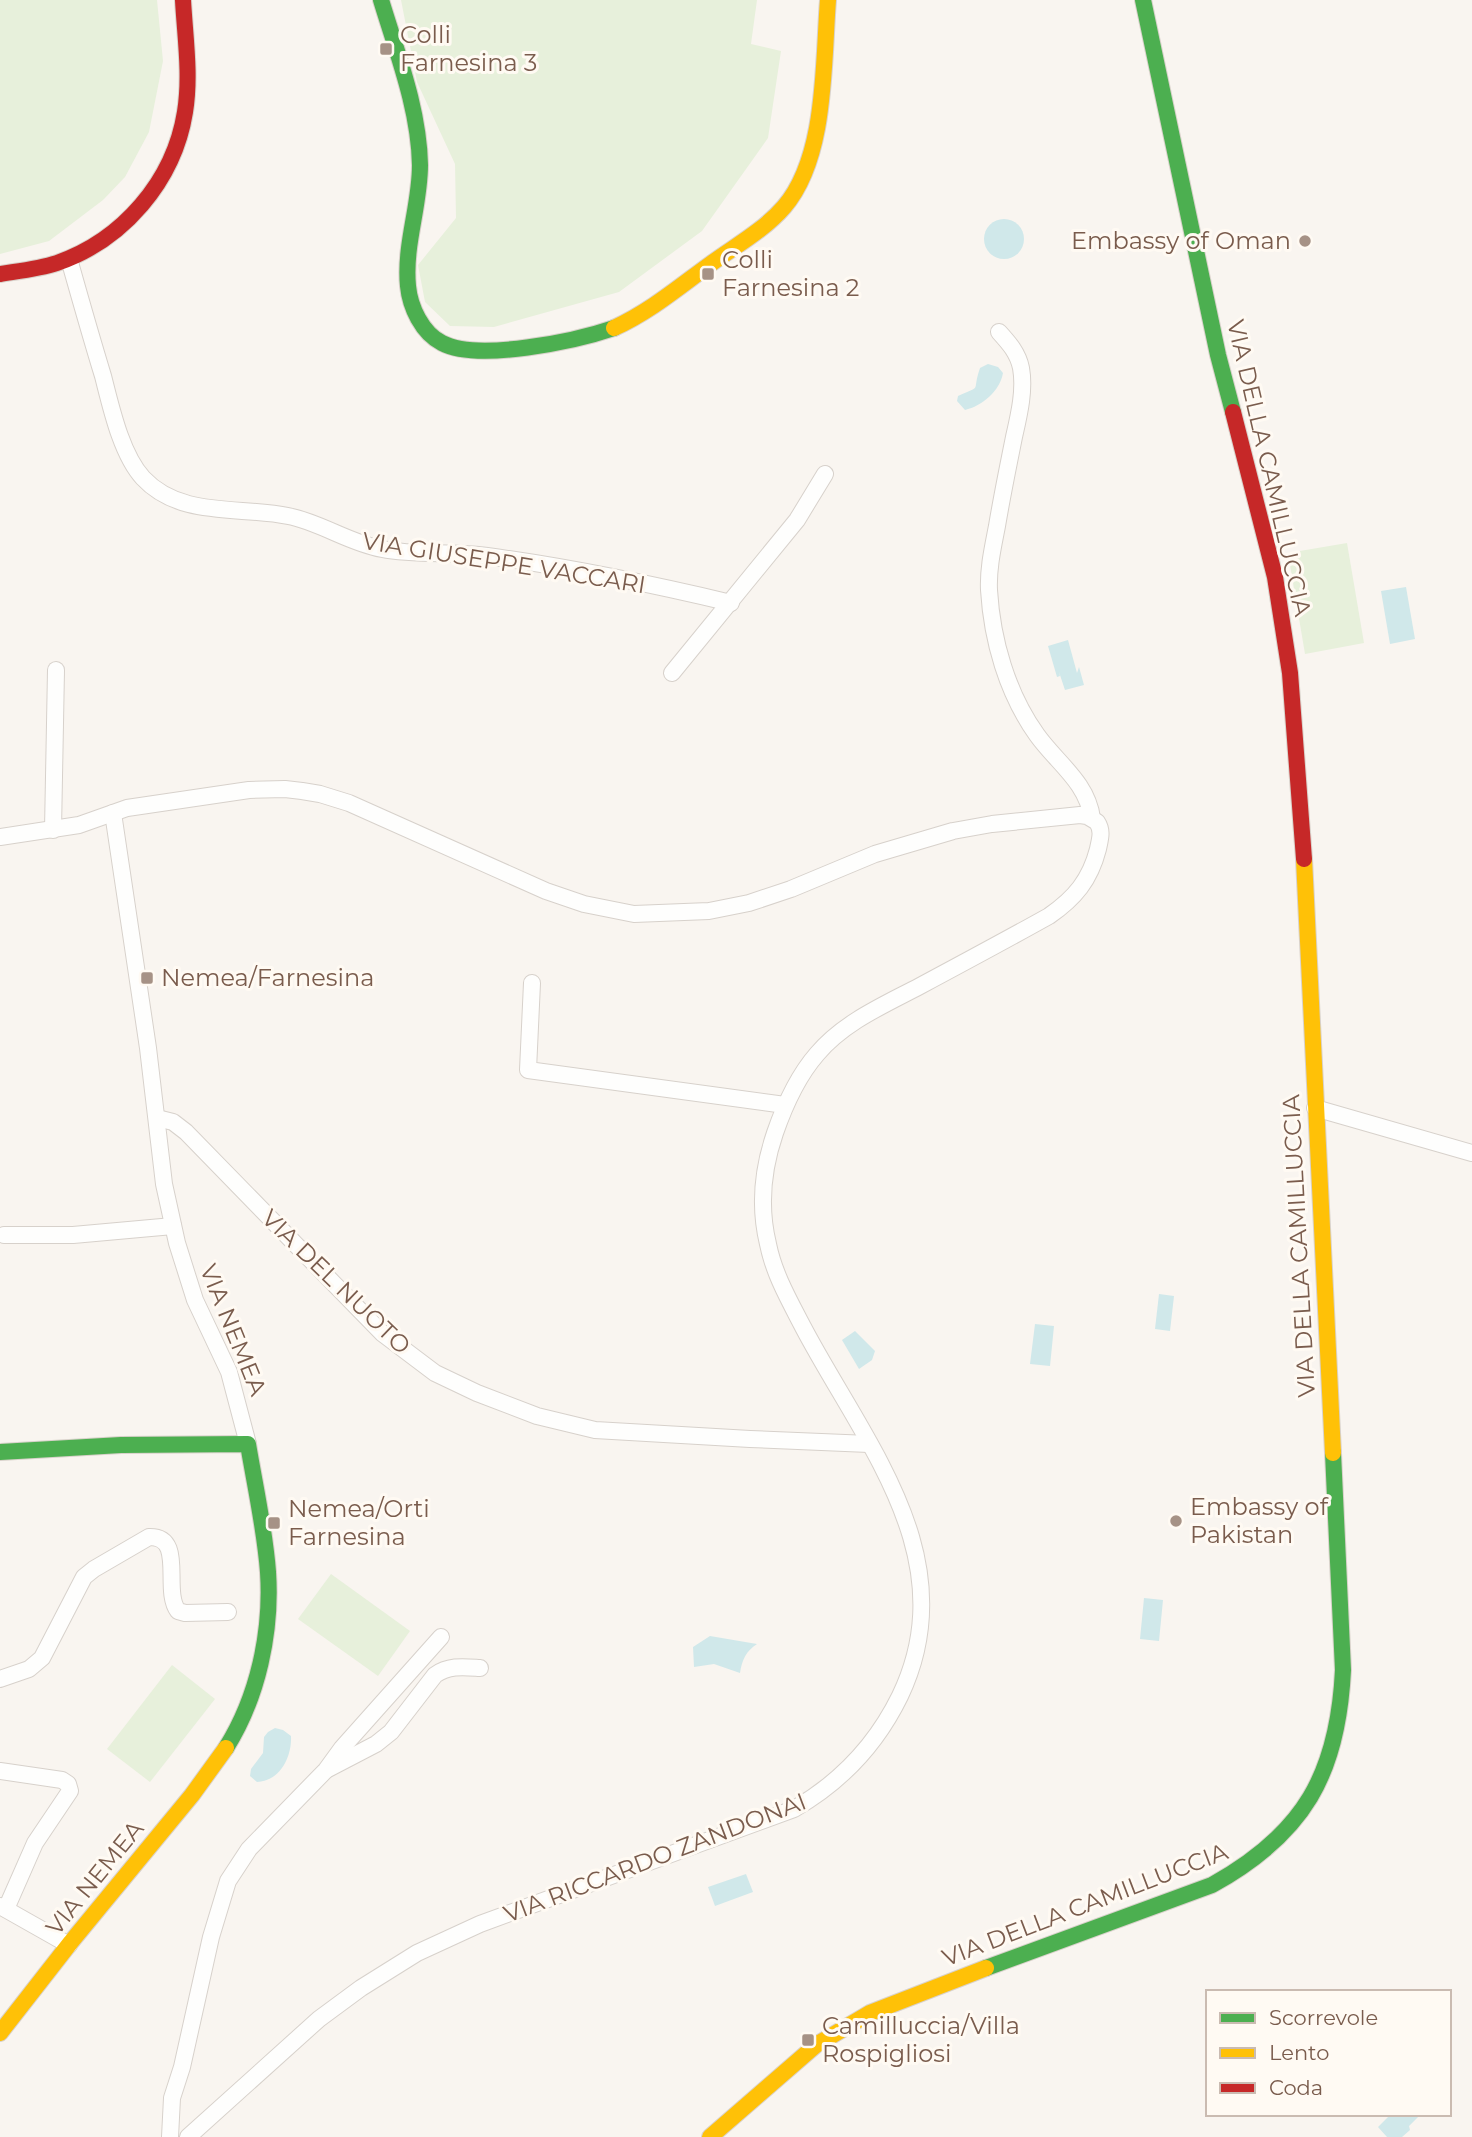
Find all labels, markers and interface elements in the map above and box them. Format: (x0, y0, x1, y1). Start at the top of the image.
place label: Colli Farnesina 3 (400, 20, 537, 77)
marker: Colli Farnesina 3 (378, 41, 394, 57)
place label: Embassy of Oman (1071, 226, 1291, 255)
marker: Embassy of Oman (1297, 233, 1313, 249)
place label: Colli Farnesina 2 (722, 245, 859, 302)
marker: Colli Farnesina 2 (700, 266, 716, 282)
street label: VIA DELLA CAMILLUCCIA (1221, 317, 1318, 620)
street label: VIA GIUSEPPE VACCARI (360, 526, 648, 599)
place label: Nemea/Farnesina (161, 963, 374, 992)
marker: Nemea/Farnesina (139, 970, 155, 986)
street label: VIA DELLA CAMILLUCCIA (1276, 1093, 1321, 1398)
street label: VIA DEL NUOTO (256, 1203, 417, 1360)
street label: VIA NEMEA (194, 1260, 273, 1400)
place label: Embassy of Pakistan (1190, 1492, 1329, 1549)
place label: Nemea/Orti Farnesina (288, 1494, 430, 1551)
marker: Embassy of Pakistan (1168, 1513, 1184, 1529)
marker: Nemea/Orti Farnesina (266, 1515, 282, 1531)
street label: VIA RICCARDO ZANDONAI (500, 1786, 810, 1929)
street label: VIA NEMEA (40, 1814, 150, 1941)
street label: VIA DELLA CAMILLUCCIA (938, 1836, 1232, 1972)
legend (1206, 1990, 1451, 2116)
text: Scorrevole (1269, 2005, 1378, 2030)
place label: Camilluccia/Villa Rospigliosi (822, 2011, 1020, 2068)
marker: Camilluccia/Villa Rospigliosi (800, 2032, 816, 2048)
text: Lento (1269, 2040, 1329, 2065)
text: Coda (1269, 2075, 1323, 2100)

